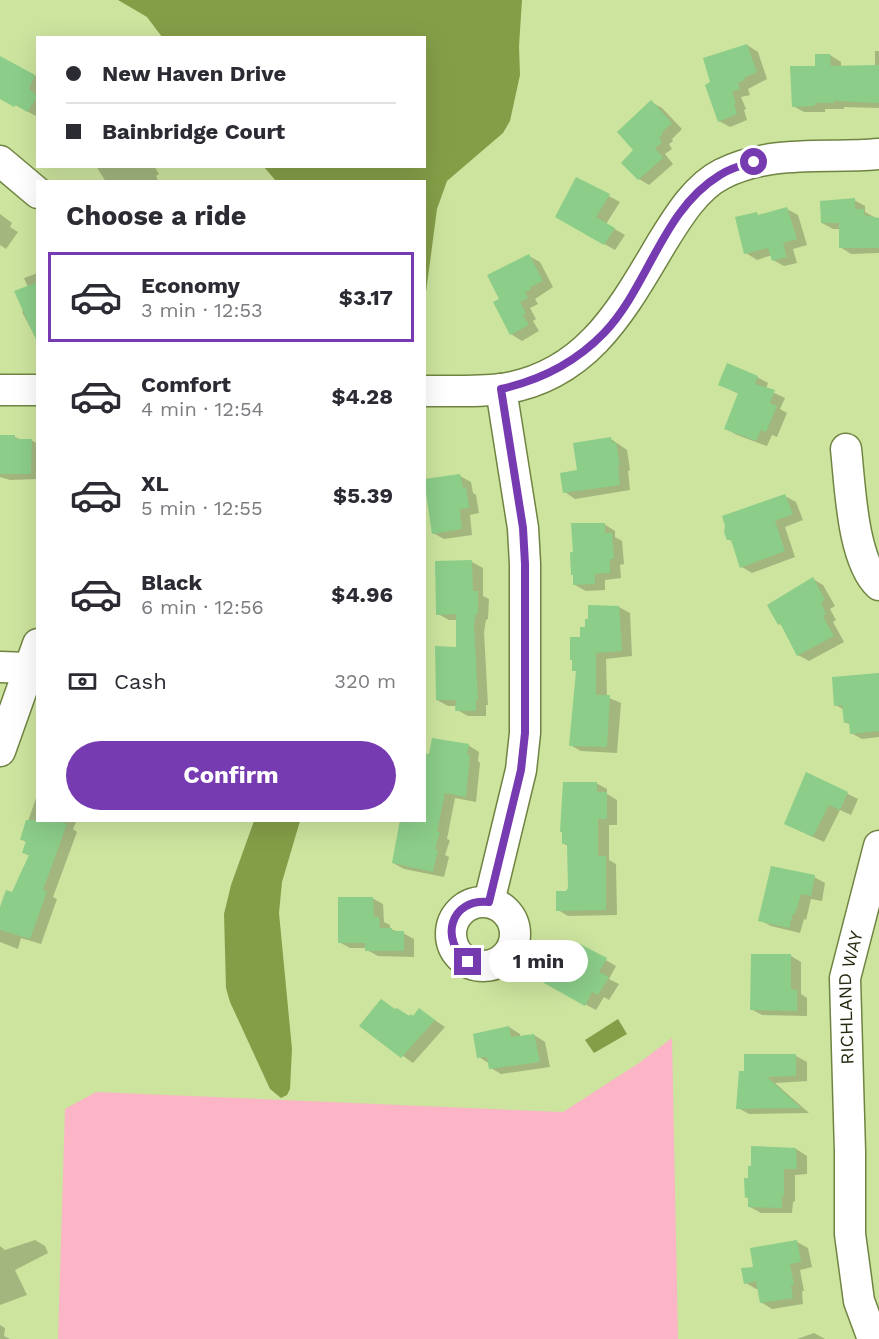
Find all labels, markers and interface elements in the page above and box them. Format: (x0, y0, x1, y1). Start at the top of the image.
text: New Haven Drive (102, 61, 286, 86)
text: Bainbridge Court (102, 119, 285, 144)
route start (740, 148, 767, 175)
text: Choose a ride (66, 200, 246, 232)
icon: car (69, 270, 123, 324)
text: Economy (141, 273, 240, 298)
text: $3.17 (339, 285, 393, 310)
text: 3 min · 12:53 (141, 298, 263, 322)
icon: car (69, 369, 123, 423)
text: Comfort (141, 372, 231, 397)
text: $4.28 (331, 384, 393, 409)
text: 4 min · 12:54 (141, 397, 264, 421)
icon: car (69, 468, 123, 522)
text: XL (141, 471, 169, 496)
text: $5.39 (333, 483, 393, 508)
text: 5 min · 12:55 (141, 496, 263, 520)
icon: car (69, 567, 123, 621)
text: Black (141, 570, 202, 595)
text: $4.96 (331, 582, 393, 607)
text: 6 min · 12:56 (141, 595, 264, 619)
icon: cash (66, 665, 99, 698)
text: Cash (114, 669, 167, 694)
text: 320 m (334, 669, 396, 693)
button: Confirm (66, 741, 396, 810)
street label: RICHLAND WAY (834, 928, 867, 1065)
callout: 1 min (489, 941, 588, 983)
route end (454, 948, 481, 975)
text: 1 min (513, 949, 564, 973)

